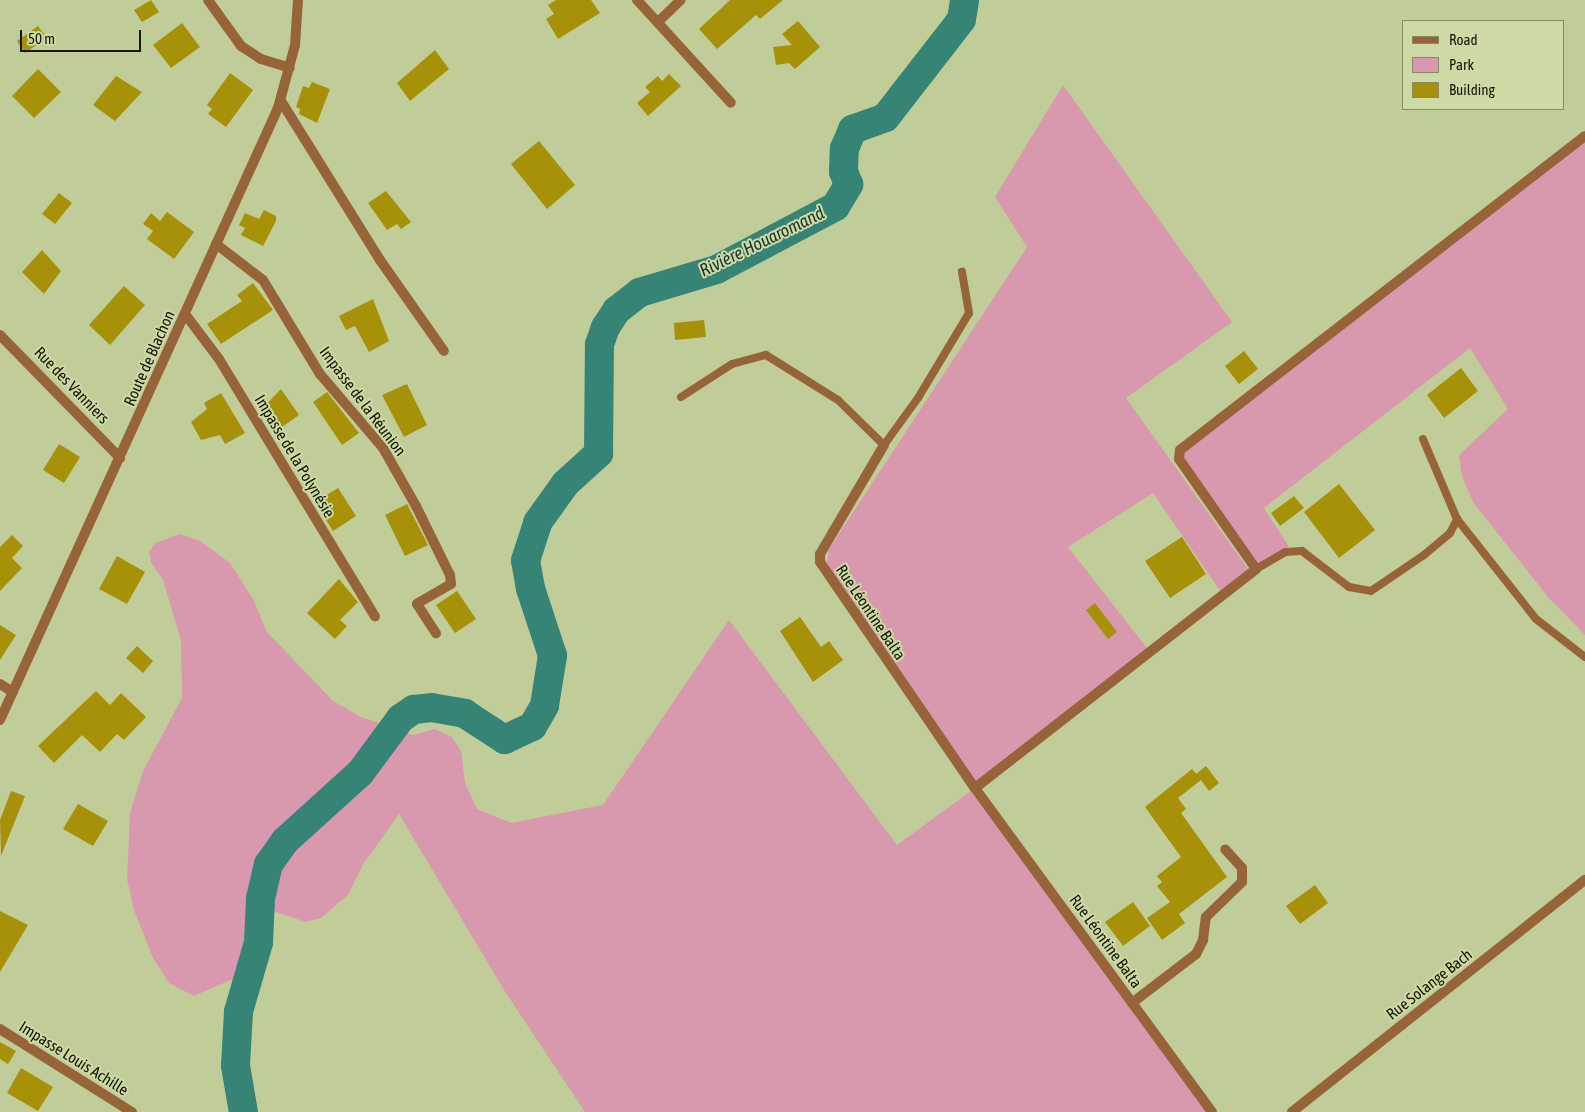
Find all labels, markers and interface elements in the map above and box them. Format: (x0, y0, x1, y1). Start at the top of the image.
scale bar (22, 20, 144, 52)
legend (1402, 20, 1565, 110)
text: 50 m (28, 30, 55, 47)
text: Road (1449, 31, 1478, 48)
text: Park (1449, 56, 1474, 73)
text: Building (1449, 81, 1495, 98)
water label: Rivière Houaromand (696, 202, 828, 282)
street label: Route de Blachon (119, 307, 179, 409)
street label: Rue des Vanniers (31, 343, 113, 427)
street label: Impasse de la Réunion (316, 343, 410, 459)
street label: Impasse de la Polynésie (251, 391, 339, 521)
street label: Rue Léontine Balta (832, 561, 910, 663)
street label: Rue Léontine Balta (1066, 891, 1146, 991)
street label: Rue Solange Bach (1382, 945, 1476, 1023)
street label: Impasse Louis Achille (16, 1017, 132, 1099)

